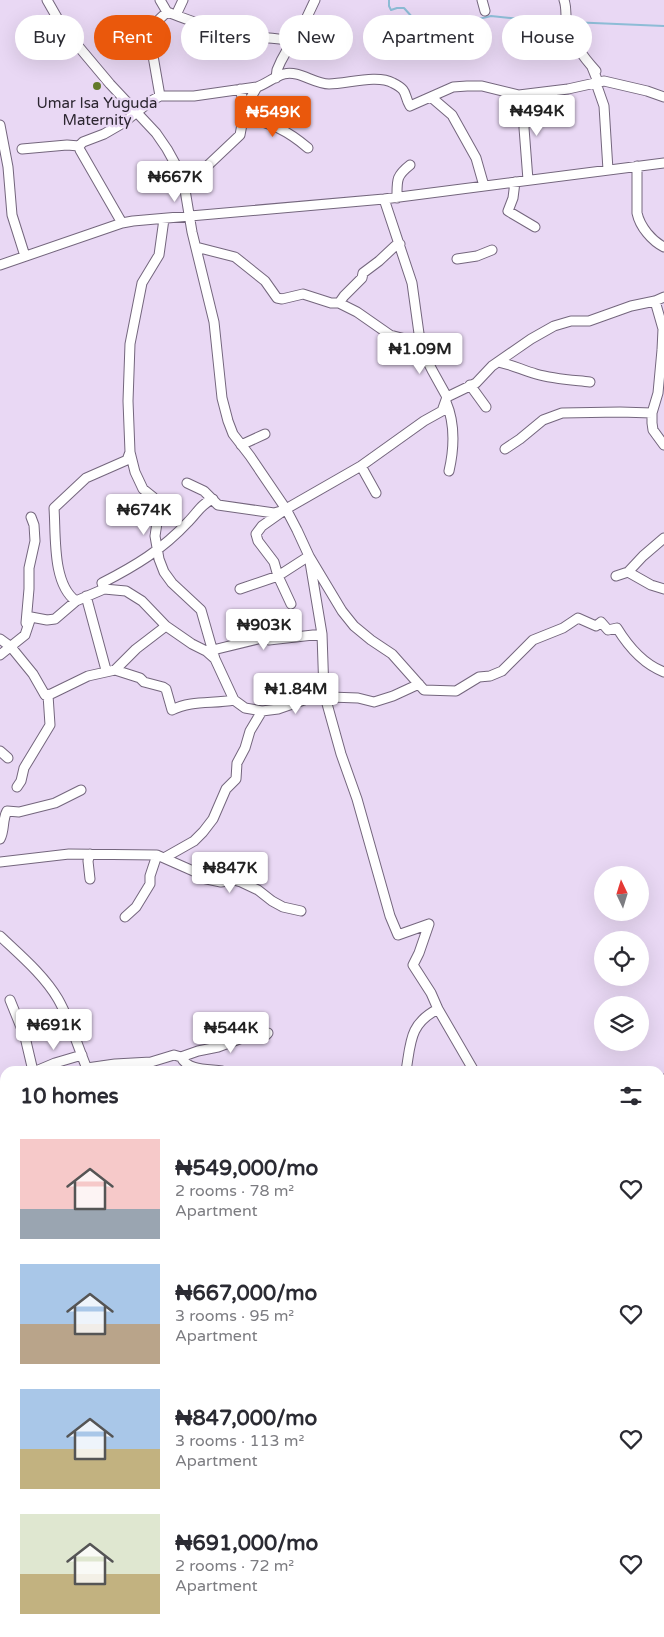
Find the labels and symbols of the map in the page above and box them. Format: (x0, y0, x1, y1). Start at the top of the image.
marker: Umar Isa Yuguda Maternity (91, 80, 103, 92)
place label: Umar Isa Yuguda Maternity (37, 94, 157, 129)
pin: ₦494K (502, 94, 572, 137)
pin: ₦549K (238, 96, 308, 138)
pin: ₦667K (140, 160, 210, 203)
pin: ₦1.09M (379, 332, 461, 375)
pin: ₦674K (109, 494, 179, 536)
pin: ₦903K (229, 608, 299, 651)
pin: ₦1.84M (255, 672, 337, 715)
pin: ₦847K (195, 852, 265, 894)
north arrow (594, 866, 649, 921)
pin: ₦691K (19, 1008, 89, 1051)
pin: ₦544K (196, 1012, 266, 1054)

